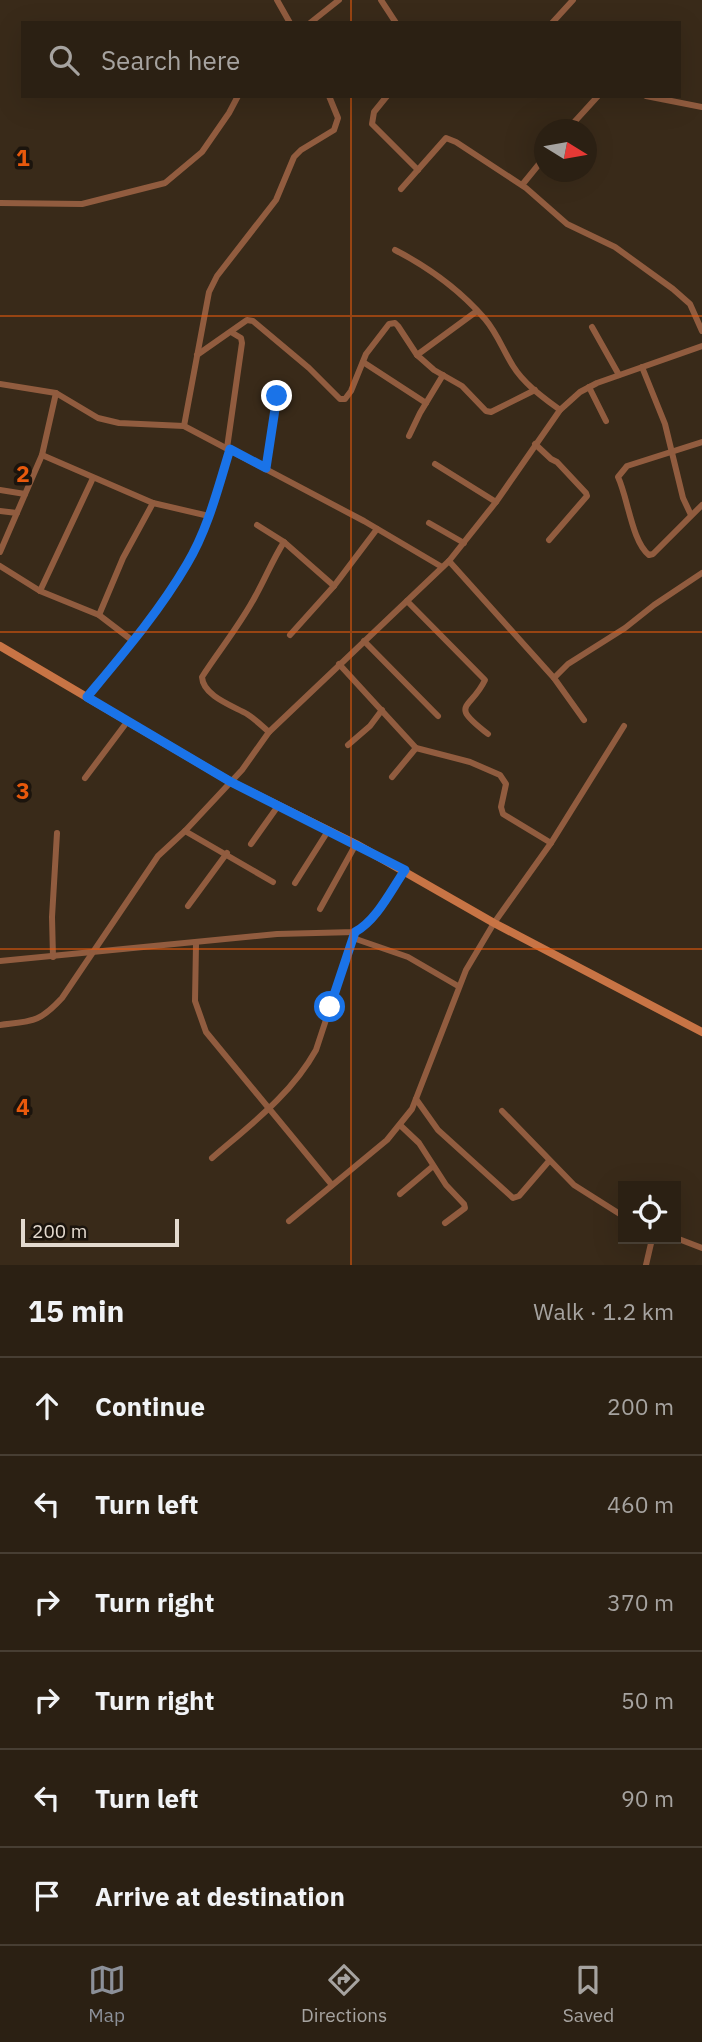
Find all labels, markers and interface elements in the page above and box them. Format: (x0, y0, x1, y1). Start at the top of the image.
search box (21, 21, 681, 98)
icon: search (45, 41, 83, 79)
text: Search here (101, 43, 240, 77)
north arrow (534, 119, 597, 182)
text: 1 (16, 142, 30, 172)
route end (261, 380, 292, 411)
text: 2 (16, 458, 30, 488)
text: 3 (16, 775, 30, 805)
route start (314, 991, 345, 1022)
text: 4 (16, 1091, 30, 1121)
map controls (618, 1181, 681, 1244)
button: locate (618, 1181, 681, 1244)
scale bar (21, 1216, 178, 1248)
text: 200 m (32, 1219, 87, 1243)
text: 15 min (28, 1291, 124, 1330)
text: Walk · 1.2 km (533, 1296, 674, 1326)
icon: ahead (28, 1387, 66, 1425)
text: Continue (95, 1389, 205, 1423)
text: 200 m (607, 1391, 674, 1421)
icon: left (28, 1485, 66, 1523)
text: Turn left (95, 1487, 198, 1521)
text: 460 m (607, 1489, 674, 1519)
icon: right (28, 1583, 66, 1621)
text: Turn right (95, 1585, 214, 1619)
text: 370 m (607, 1587, 674, 1617)
icon: right (28, 1681, 66, 1719)
text: Turn right (95, 1683, 214, 1717)
text: 50 m (621, 1685, 674, 1715)
icon: left (28, 1779, 66, 1817)
text: Turn left (95, 1781, 198, 1815)
text: 90 m (621, 1783, 674, 1813)
icon: arrive (28, 1877, 66, 1915)
text: Arrive at destination (95, 1879, 345, 1913)
tab: Map (88, 1961, 126, 2027)
tab: Directions (301, 1961, 387, 2027)
tab: Saved (563, 1961, 614, 2027)

